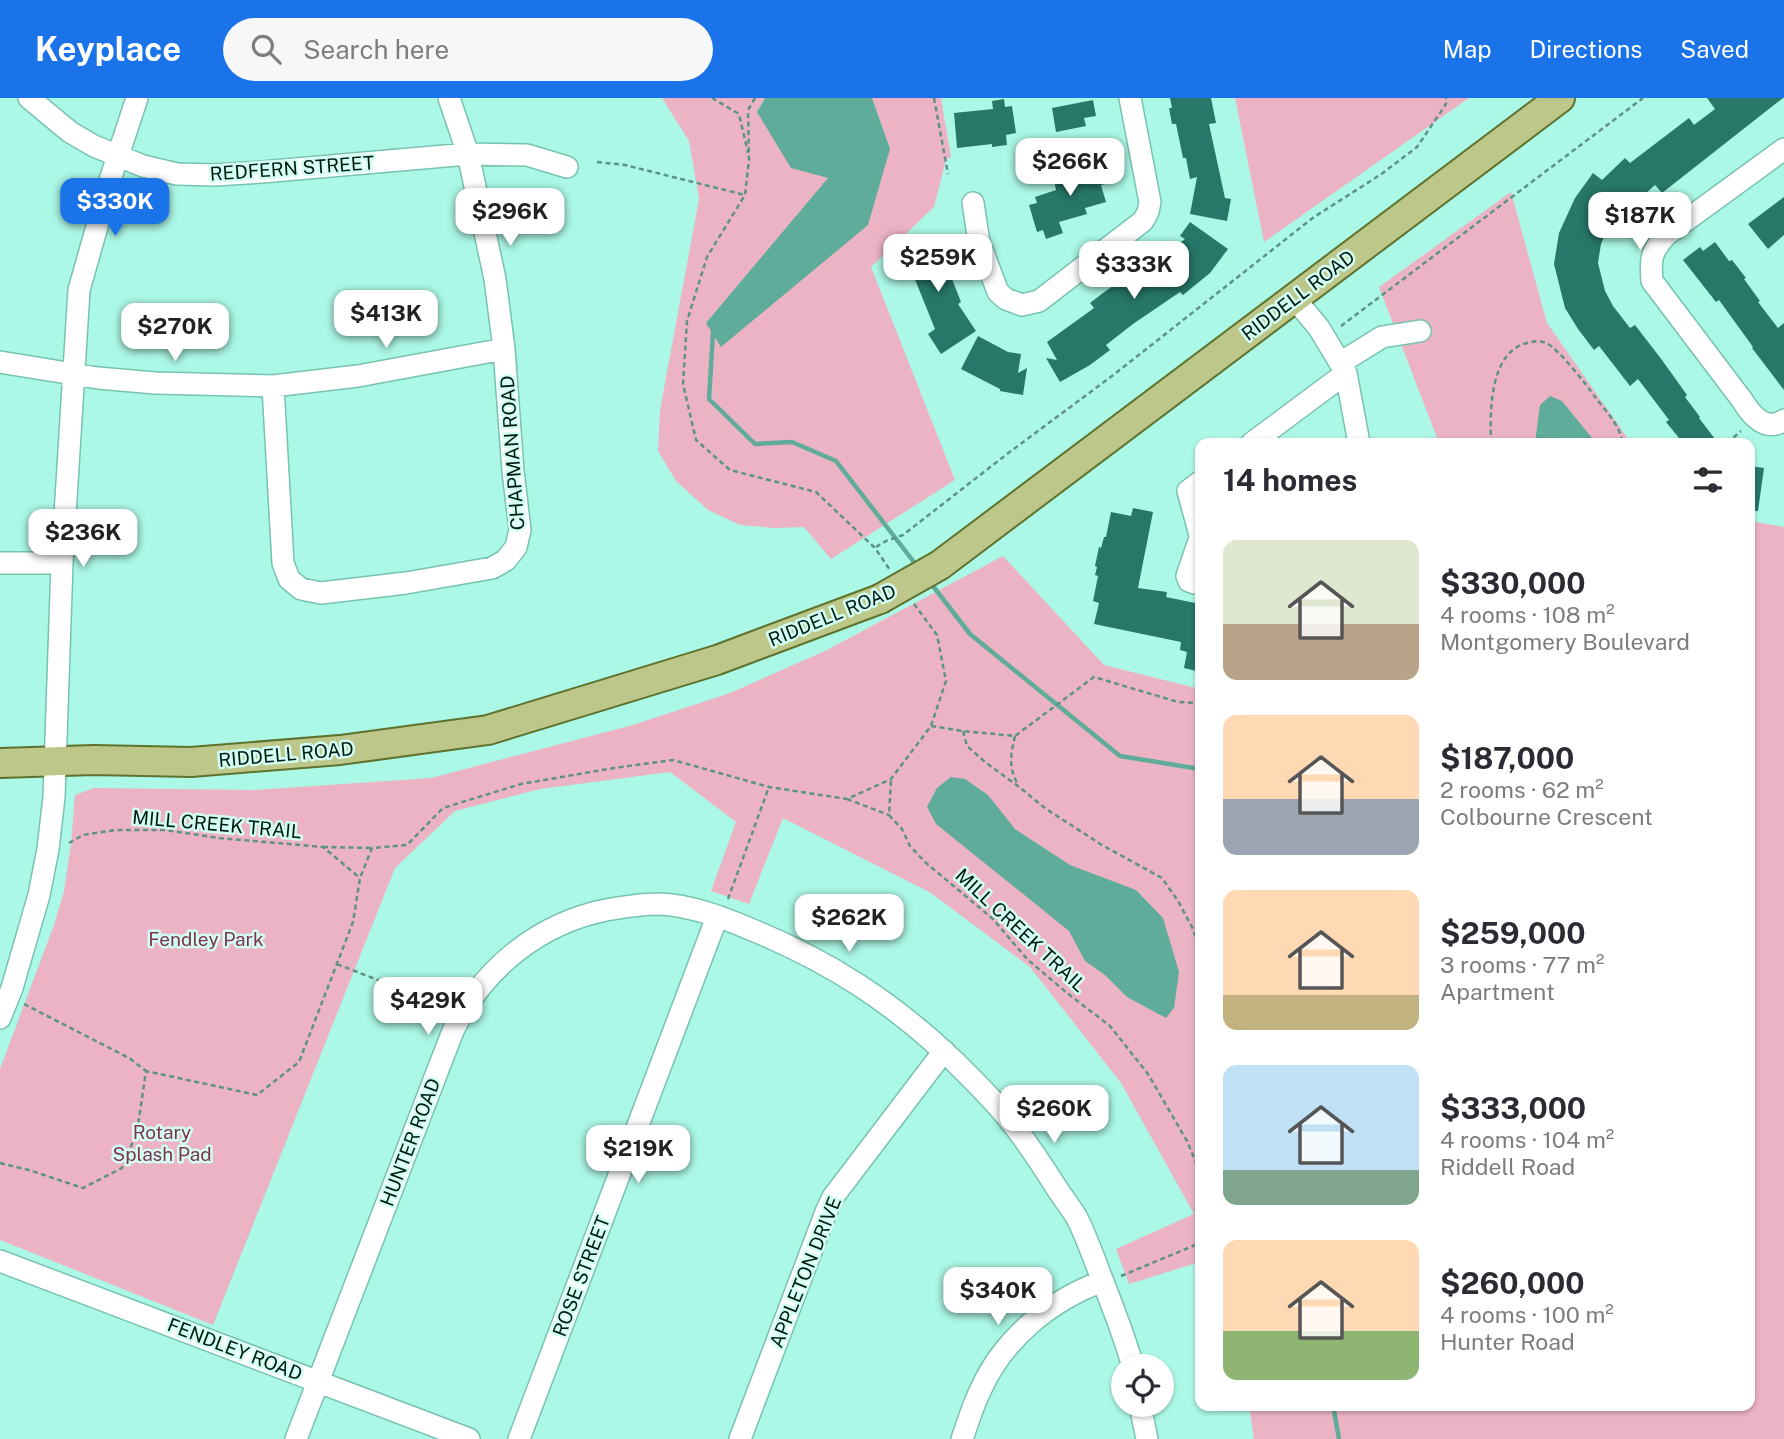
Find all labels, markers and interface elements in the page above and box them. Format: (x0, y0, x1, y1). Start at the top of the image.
search box (223, 18, 713, 81)
text: Keyplace (35, 30, 181, 68)
icon: search (247, 30, 285, 68)
text: Search here (303, 34, 449, 65)
text: Map (1443, 35, 1492, 63)
text: Directions (1530, 35, 1642, 63)
text: Saved (1680, 35, 1749, 63)
pin: $266K (1021, 139, 1119, 198)
text: $266K (1031, 147, 1109, 174)
street label: REDFERN STREET (209, 151, 375, 185)
pin: $330K (66, 178, 164, 238)
text: $330K (76, 187, 154, 214)
pin: $296K (461, 188, 559, 248)
pin: $187K (1591, 192, 1689, 252)
text: $296K (471, 197, 549, 224)
text: $187K (1604, 201, 1676, 228)
pin: $259K (889, 234, 987, 294)
pin: $333K (1085, 242, 1183, 301)
text: $259K (899, 243, 977, 270)
street label: RIDDELL ROAD (1237, 245, 1359, 345)
text: $333K (1095, 250, 1173, 277)
pin: $413K (337, 290, 435, 350)
text: $413K (350, 299, 422, 326)
pin: $270K (126, 303, 224, 363)
text: $270K (137, 312, 213, 339)
street label: CHAPMAN ROAD (496, 375, 528, 531)
icon: filters (1689, 461, 1727, 499)
text: 14 homes (1223, 462, 1357, 498)
pin: $236K (34, 510, 132, 569)
text: $236K (44, 518, 122, 545)
text: $330,000 (1440, 565, 1586, 601)
icon: home (1279, 568, 1363, 652)
street label: RIDDELL ROAD (765, 579, 899, 651)
text: 4 rooms · 108 m² (1440, 601, 1615, 628)
text: Montgomery Boulevard (1440, 628, 1690, 655)
street label: RIDDELL ROAD (217, 737, 355, 771)
text: $187,000 (1440, 740, 1574, 776)
icon: home (1279, 743, 1363, 827)
text: 2 rooms · 62 m² (1440, 776, 1604, 803)
text: Colbourne Crescent (1440, 803, 1653, 830)
street label: MILL CREEK TRAIL (131, 806, 303, 842)
street label: MILL CREEK TRAIL (951, 864, 1091, 996)
pin: $262K (800, 894, 898, 954)
text: $262K (811, 903, 887, 930)
text: $259,000 (1440, 915, 1586, 951)
icon: home (1279, 918, 1363, 1002)
park label: Fendley Park (148, 928, 264, 950)
text: 3 rooms · 77 m² (1440, 951, 1604, 978)
pin: $429K (379, 978, 477, 1037)
text: Apartment (1440, 978, 1555, 1005)
text: $429K (390, 986, 467, 1013)
street label: HUNTER ROAD (375, 1075, 445, 1209)
pin: $260K (1005, 1086, 1103, 1145)
text: $333,000 (1440, 1090, 1586, 1126)
icon: home (1279, 1093, 1363, 1177)
text: $260K (1016, 1094, 1092, 1121)
park label: Rotary Splash Pad (112, 1121, 212, 1165)
pin: $219K (589, 1126, 687, 1185)
text: 4 rooms · 104 m² (1440, 1126, 1614, 1153)
text: $219K (602, 1134, 674, 1161)
text: Riddell Road (1440, 1153, 1575, 1180)
street label: APPLETON DRIVE (765, 1193, 845, 1351)
street label: ROSE STREET (548, 1213, 614, 1339)
text: $260,000 (1440, 1265, 1585, 1301)
pin: $340K (949, 1268, 1047, 1327)
icon: home (1279, 1268, 1363, 1352)
text: $340K (959, 1276, 1037, 1303)
text: 4 rooms · 100 m² (1440, 1301, 1614, 1328)
street label: FENDLEY ROAD (165, 1313, 305, 1385)
text: Hunter Road (1440, 1328, 1575, 1355)
map controls (1111, 1354, 1174, 1417)
button: locate (1111, 1354, 1174, 1417)

